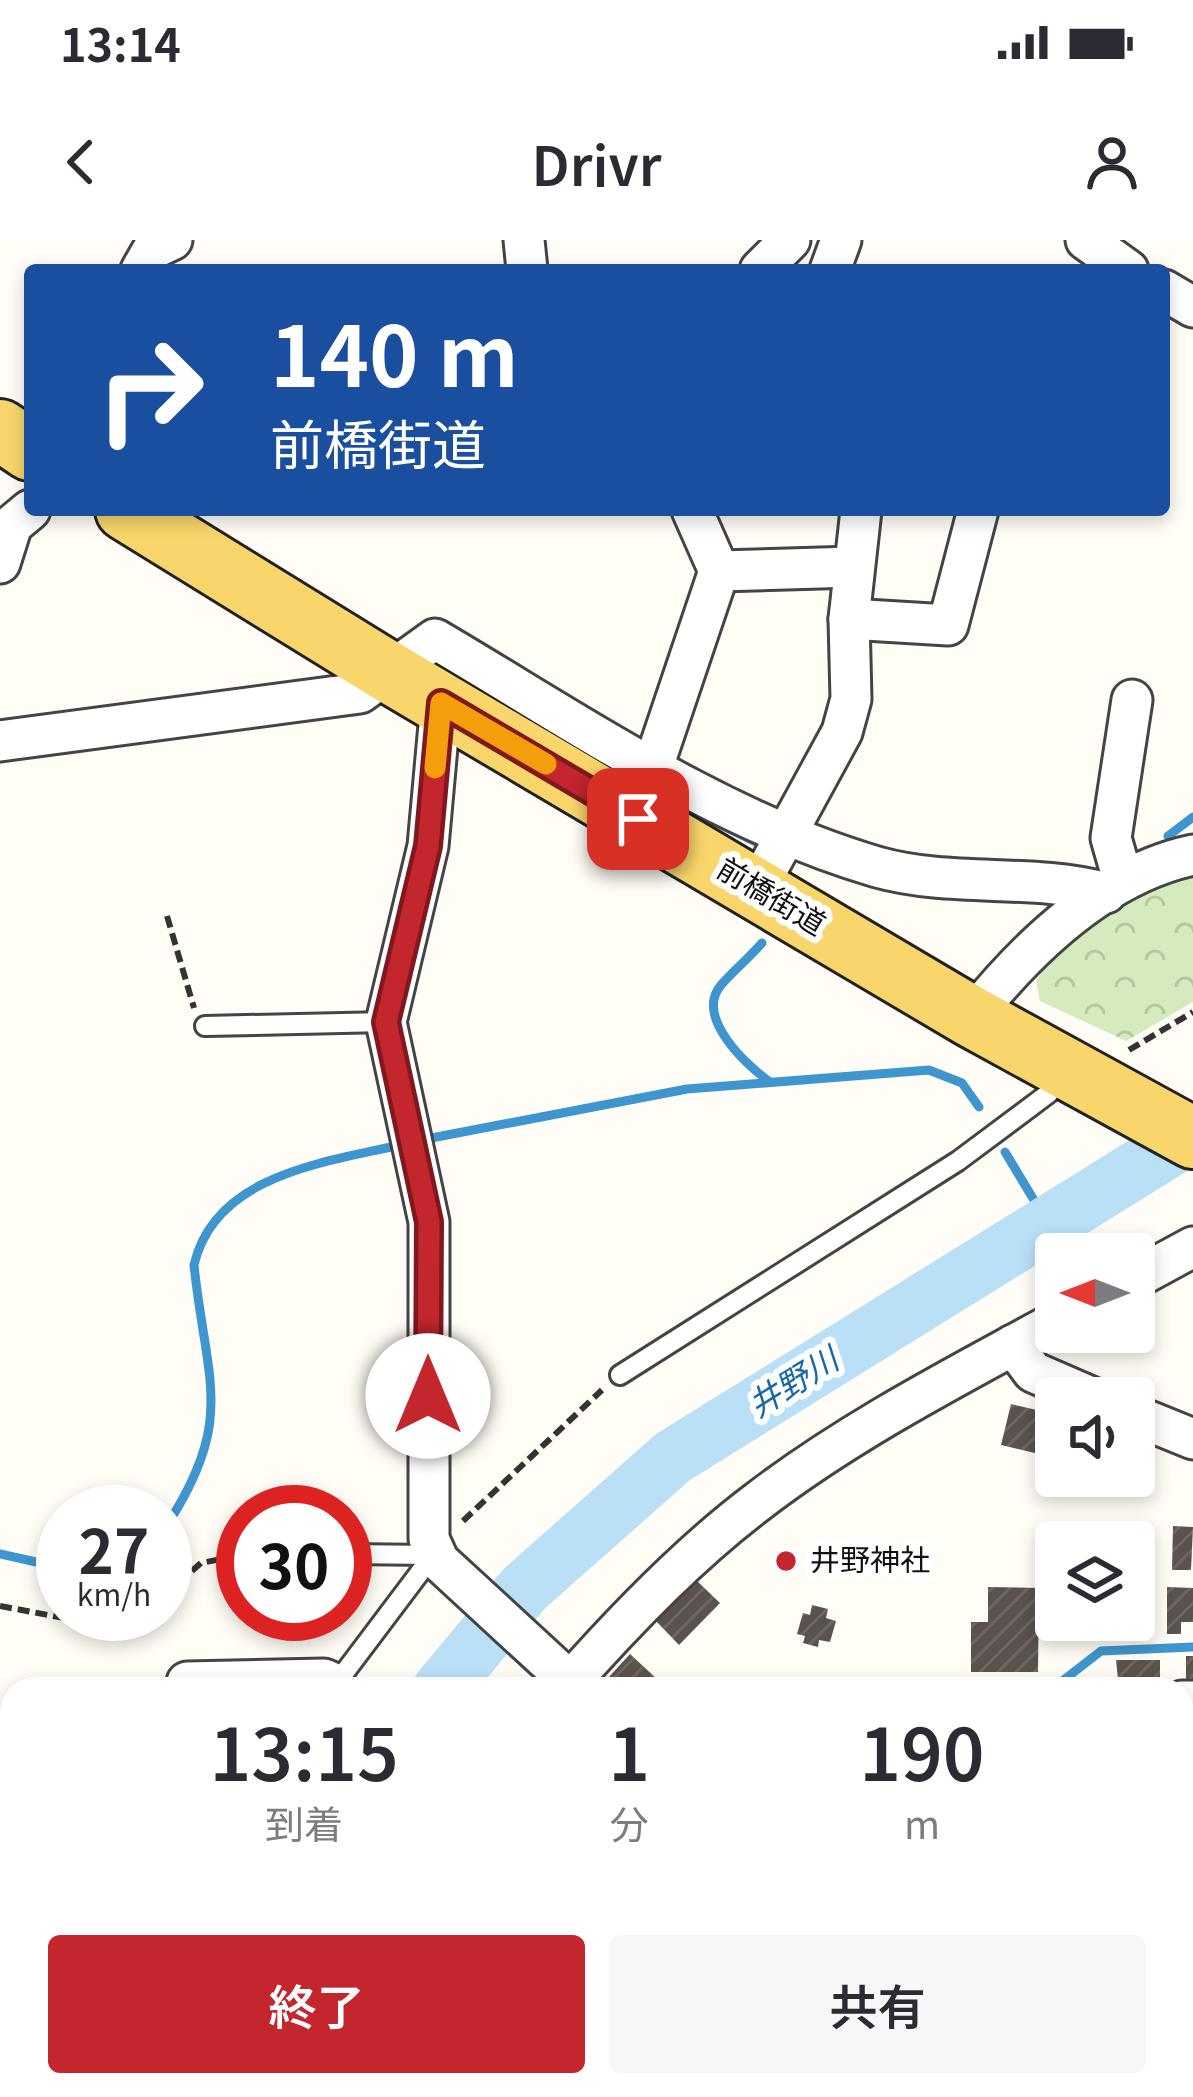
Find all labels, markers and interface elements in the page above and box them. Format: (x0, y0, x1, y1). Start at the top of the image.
text: 13:14 (60, 10, 181, 75)
text: Drivr (531, 123, 662, 202)
icon: back (48, 129, 114, 195)
icon: person (1079, 129, 1145, 195)
text: 140 m (270, 290, 519, 411)
icon: right (72, 312, 228, 468)
text: 前橋街道 (270, 402, 486, 481)
pin (587, 768, 689, 870)
icon: arrive (605, 786, 671, 852)
street label: 前橋街道 (710, 845, 835, 944)
north arrow (1035, 1233, 1155, 1353)
map controls (1035, 1233, 1155, 1641)
water label: 井野川 (737, 1332, 849, 1427)
position arrow (365, 1333, 491, 1459)
button: sound (1035, 1377, 1155, 1497)
speed limit sign: 30 (216, 1485, 372, 1641)
text: 27 (79, 1504, 149, 1591)
button: layers (1035, 1521, 1155, 1641)
place label: 井野神社 (810, 1536, 930, 1580)
marker: 井野神社 (773, 1548, 799, 1574)
text: km/h (77, 1571, 151, 1615)
text: 13:15 (209, 1697, 399, 1802)
text: 1 (608, 1697, 650, 1802)
text: 190 (859, 1697, 985, 1802)
text: 到着 (265, 1794, 343, 1850)
text: 分 (610, 1794, 649, 1850)
text: m (904, 1794, 940, 1850)
button: 終了 (48, 1935, 585, 2073)
button: 共有 (609, 1935, 1146, 2073)

